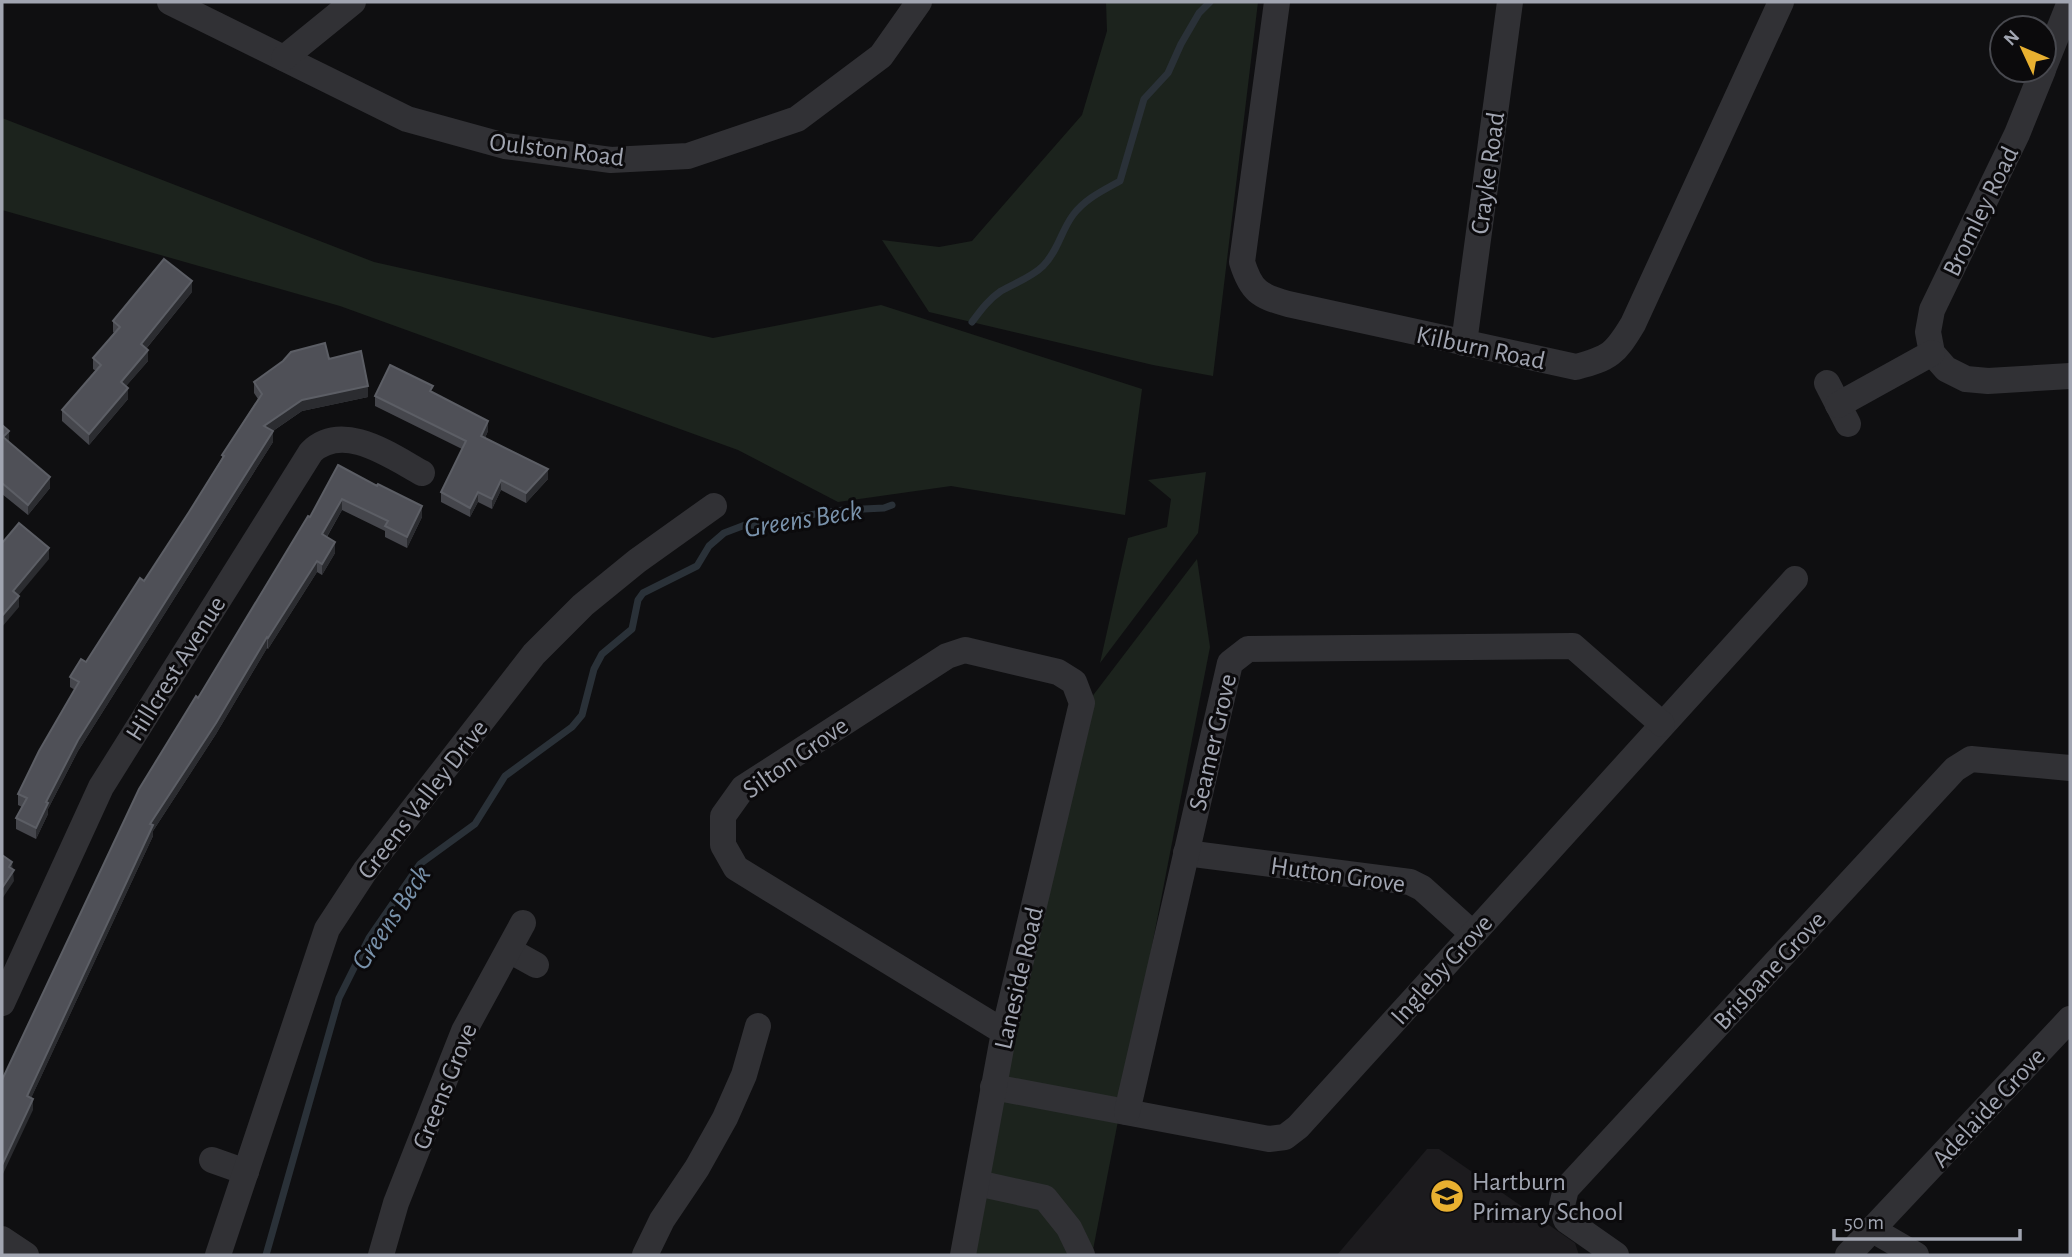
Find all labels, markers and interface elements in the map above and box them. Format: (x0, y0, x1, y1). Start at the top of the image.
north arrow (1988, 14, 2058, 84)
text: N (2000, 27, 2023, 50)
street label: Crayke Road (1467, 110, 1509, 236)
street label: Oulston Road (488, 129, 626, 171)
street label: Bromley Road (1938, 142, 2023, 280)
street label: Kilburn Road (1414, 322, 1548, 374)
water label: Greens Beck (742, 497, 864, 543)
street label: Hillcrest Avenue (121, 592, 231, 745)
street label: Seamer Grove (1185, 671, 1241, 813)
street label: Silton Grove (738, 712, 853, 803)
street label: Greens Valley Drive (353, 715, 493, 884)
street label: Hutton Grove (1269, 853, 1407, 897)
water label: Greens Beck (347, 861, 437, 975)
street label: Laneside Road (990, 904, 1048, 1052)
street label: Brisbane Grove (1709, 906, 1831, 1035)
street label: Ingleby Grove (1386, 910, 1498, 1030)
street label: Greens Grove (408, 1020, 482, 1153)
street label: Adelaide Grove (1927, 1043, 2050, 1172)
place label: Hartburn Primary School (1472, 1169, 1624, 1225)
school or university icon: Hartburn Primary School (1428, 1177, 1466, 1215)
scale bar (1834, 1198, 2020, 1242)
text: 50 m (1844, 1212, 1884, 1233)

